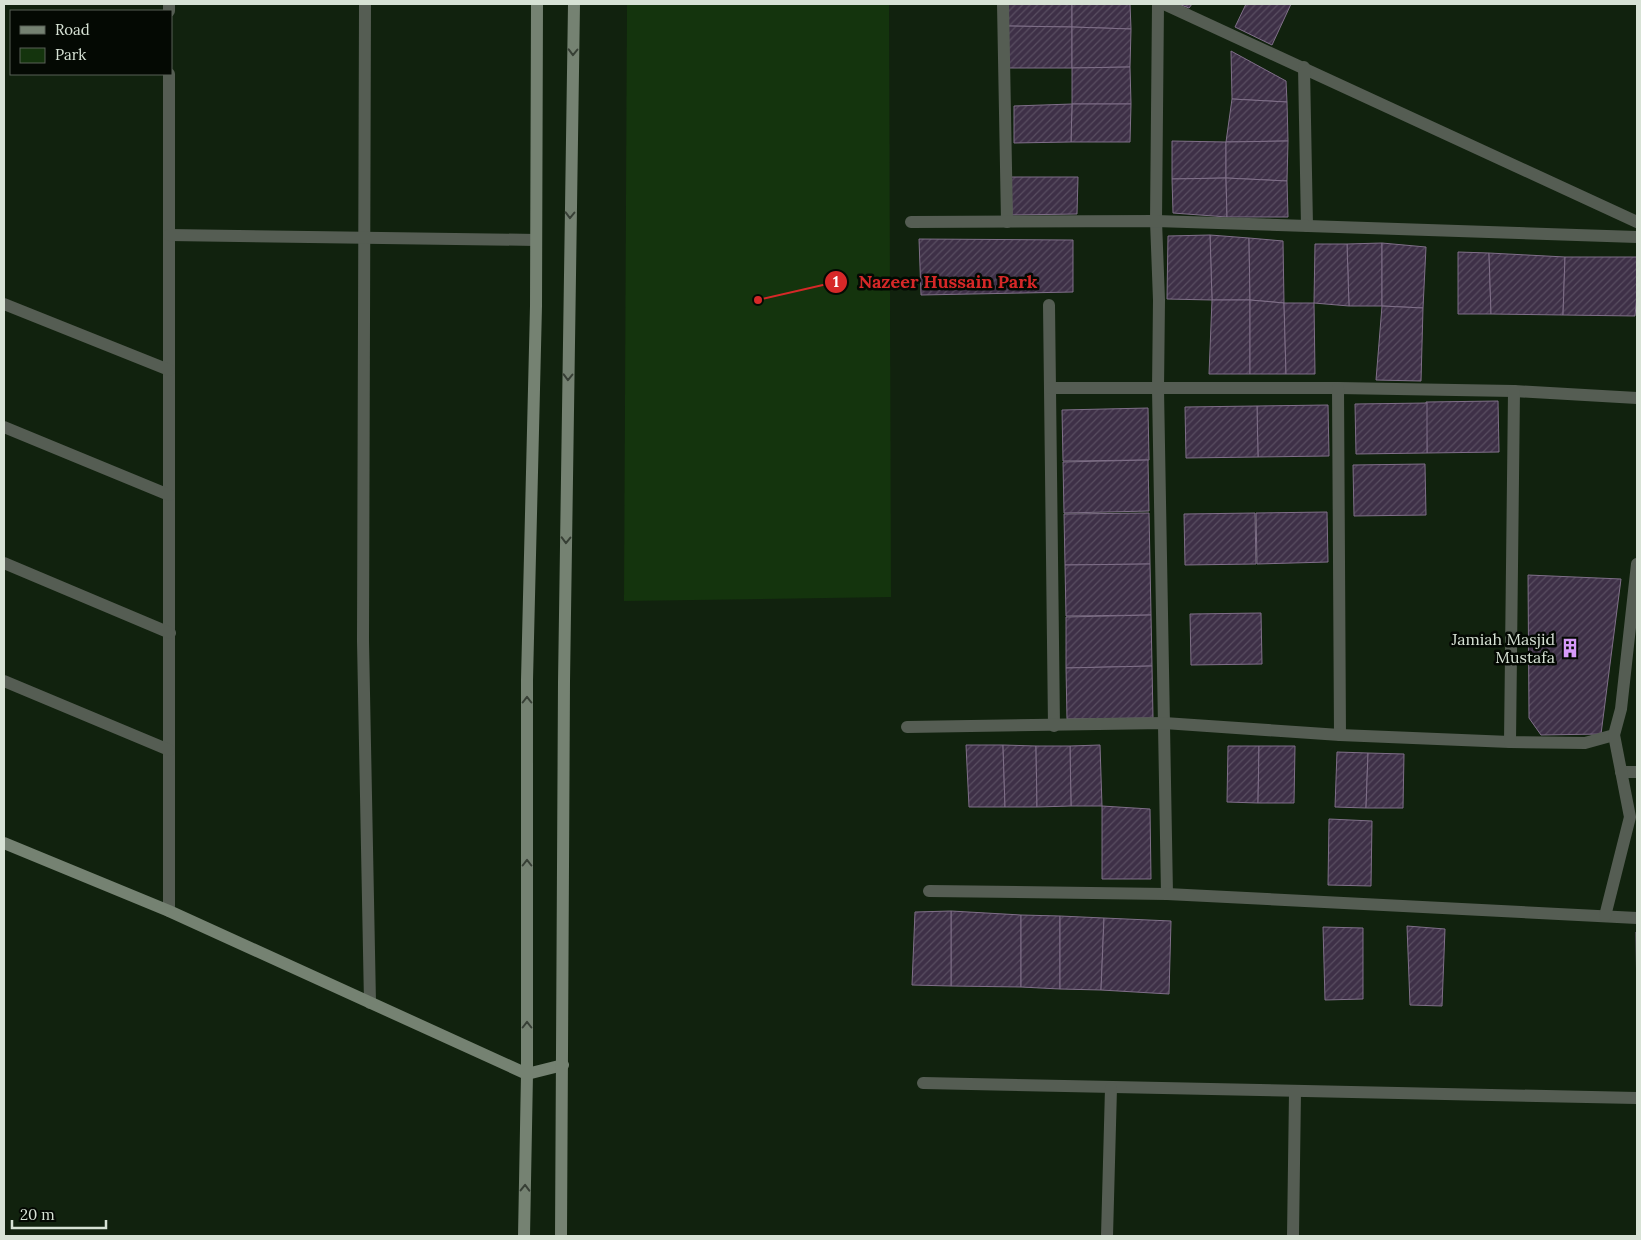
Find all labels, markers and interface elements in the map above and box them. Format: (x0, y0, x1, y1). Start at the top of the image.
legend (10, 10, 172, 75)
text: Road (55, 20, 90, 39)
text: Park (55, 45, 86, 64)
one-way arrow (568, 49, 578, 57)
one-way arrow (565, 212, 575, 219)
callout: Nazeer Hussain Park (824, 265, 1048, 298)
text: Nazeer Hussain Park (859, 270, 1038, 293)
text: 1 (833, 272, 839, 291)
one-way arrow (563, 374, 573, 382)
one-way arrow (561, 536, 571, 544)
place label: Jamiah Masjid Mustafa (1451, 629, 1555, 667)
building icon: Jamiah Masjid Mustafa (1559, 637, 1581, 659)
one-way arrow (522, 696, 532, 704)
one-way arrow (522, 858, 532, 866)
one-way arrow (522, 1021, 532, 1028)
one-way arrow (520, 1183, 530, 1191)
scale bar (12, 1198, 106, 1230)
text: 20 m (20, 1205, 55, 1224)

